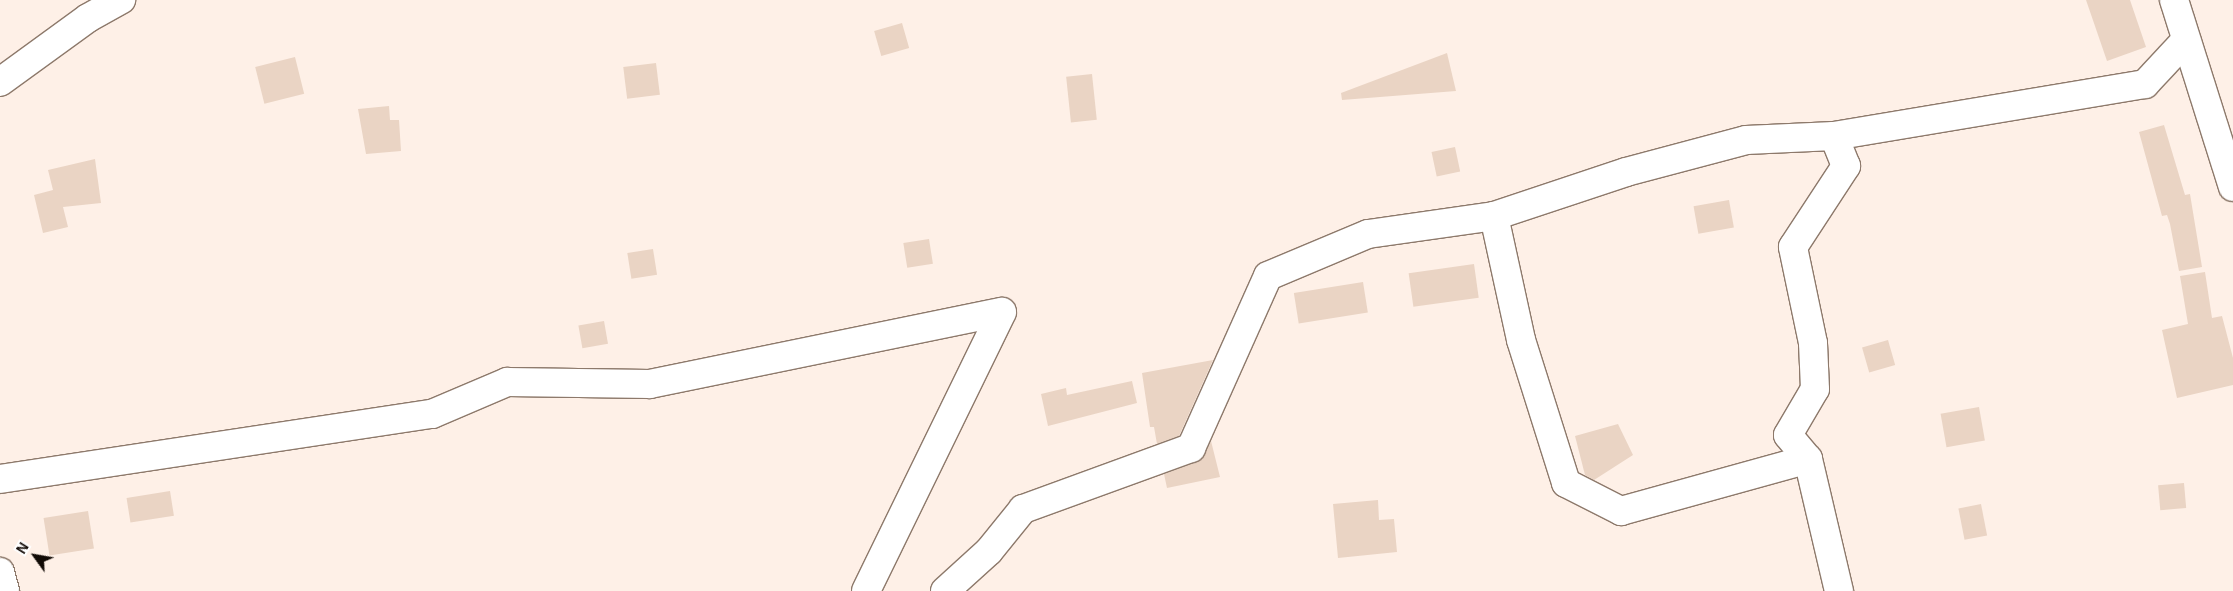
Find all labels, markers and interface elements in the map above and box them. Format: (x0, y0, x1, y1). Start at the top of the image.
north arrow (10, 531, 60, 581)
text: N (13, 540, 32, 557)

